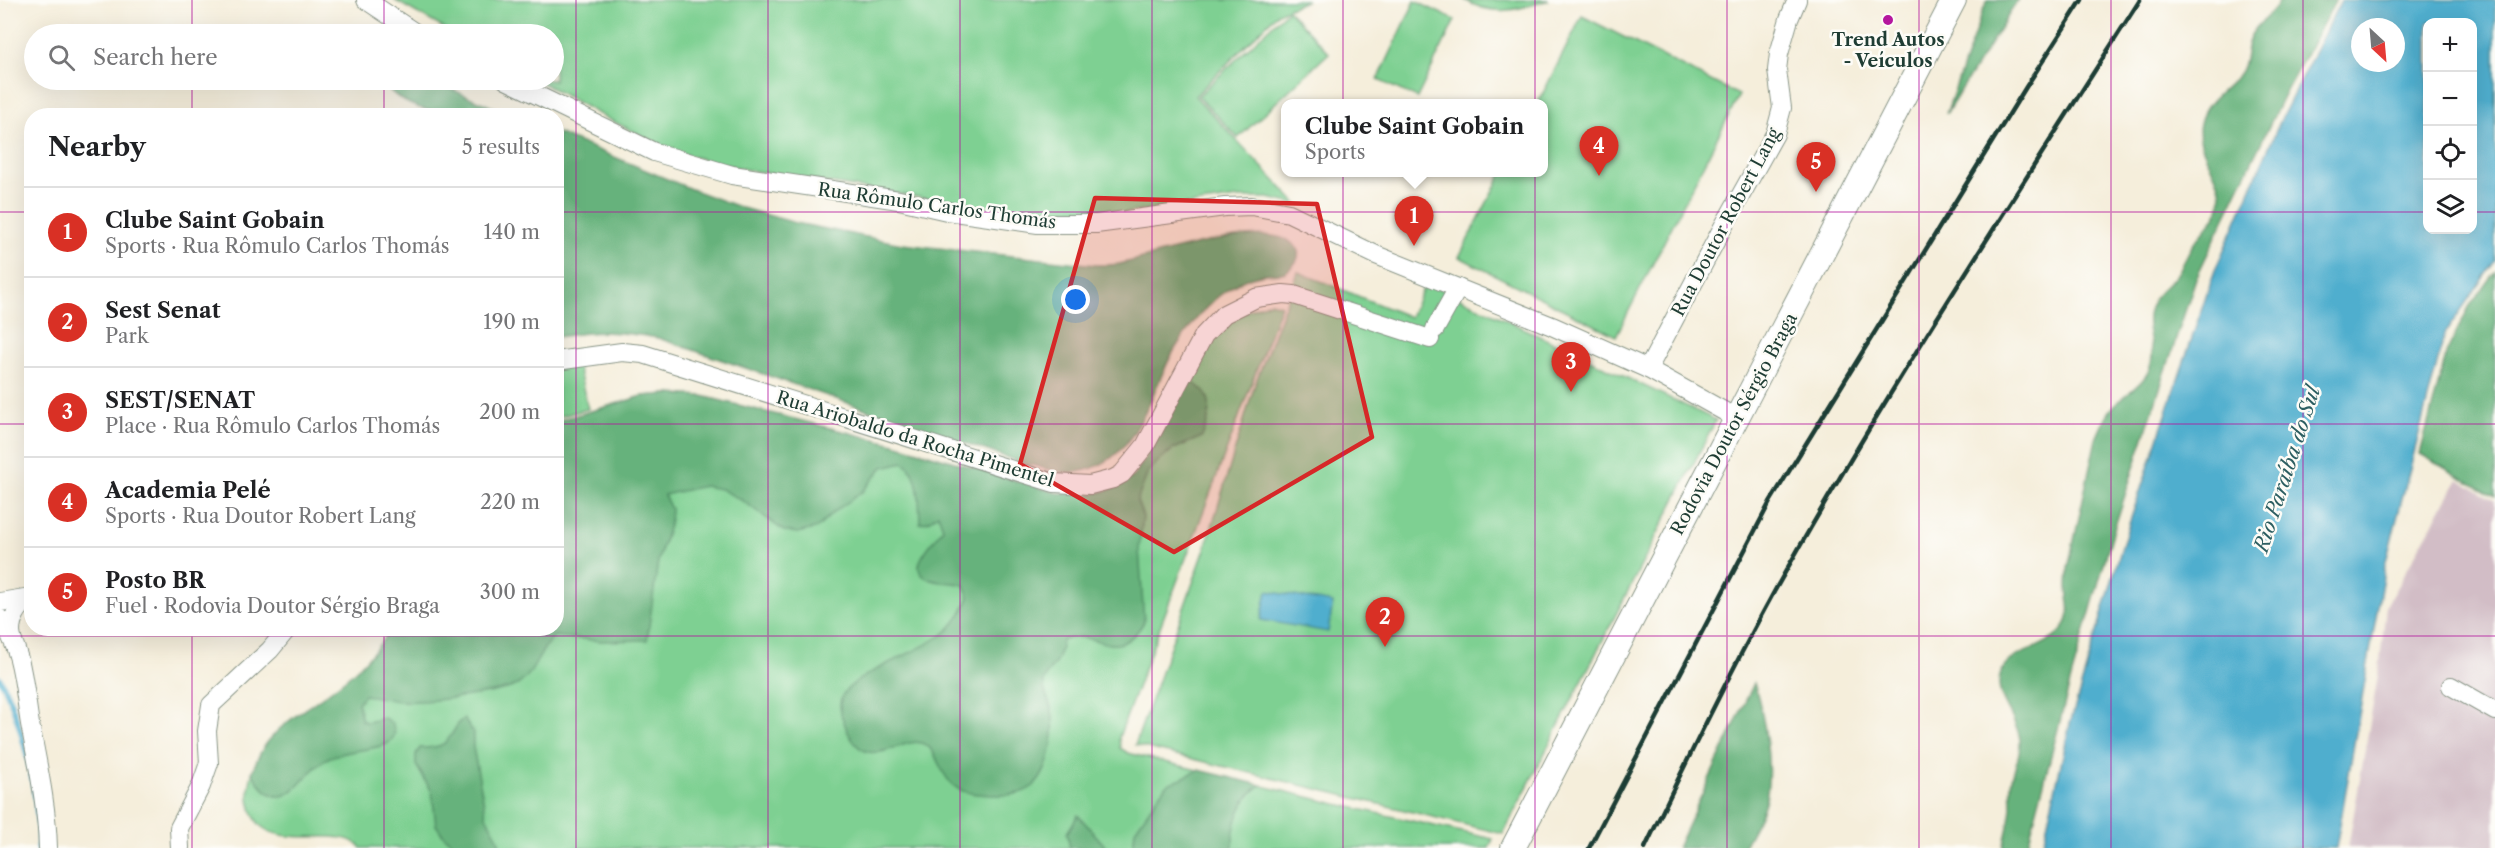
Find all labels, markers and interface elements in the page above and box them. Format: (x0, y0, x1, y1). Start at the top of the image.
marker: Trend Autos - Veículos (1881, 13, 1895, 27)
north arrow (2351, 18, 2405, 72)
map controls (2423, 18, 2477, 234)
button: + (2423, 18, 2477, 72)
search box (24, 24, 564, 90)
place label: Trend Autos - Veículos (1831, 29, 1945, 72)
icon: search (45, 41, 78, 74)
text: Search here (93, 44, 218, 71)
button: − (2423, 72, 2477, 126)
popup (1281, 99, 1548, 177)
text: Clube Saint Gobain (1305, 113, 1524, 140)
street label: Rua Doutor Robert Lang (1667, 124, 1785, 320)
pin: 4 (1580, 126, 1618, 176)
button: locate (2423, 126, 2477, 180)
text: Nearby (48, 131, 146, 163)
text: 5 results (462, 135, 540, 159)
text: Sports (1305, 140, 1365, 164)
pin: 5 (1796, 142, 1836, 192)
street label: Rua Rômulo Carlos Thomás (816, 178, 1058, 234)
button: layers (2423, 180, 2477, 234)
pin: 1 (1394, 196, 1434, 246)
text: Clube Saint Gobain (105, 207, 325, 234)
text: 1 (63, 220, 72, 244)
text: 140 m (483, 220, 540, 244)
text: Sports · Rua Rômulo Carlos Thomás (105, 234, 450, 258)
your location (1061, 285, 1090, 314)
text: Sest Senat (105, 297, 221, 324)
street label: Rodovia Doutor Sérgio Braga (1666, 309, 1802, 539)
text: 2 (62, 310, 73, 334)
text: 190 m (483, 310, 540, 334)
text: Park (105, 324, 148, 348)
pin: 3 (1552, 342, 1590, 392)
water label: Rio Paraíba do Sul (2248, 381, 2326, 557)
street label: Rua Ariobaldo da Rocha Pimentel (774, 386, 1056, 492)
text: SEST/SENAT (105, 387, 255, 414)
text: 3 (62, 400, 73, 424)
text: 200 m (479, 400, 540, 424)
text: Place · Rua Rômulo Carlos Thomás (105, 414, 440, 438)
text: Academia Pelé (105, 477, 271, 504)
text: 4 (62, 490, 73, 514)
text: 220 m (480, 490, 540, 514)
text: Sports · Rua Doutor Robert Lang (105, 504, 416, 528)
text: Posto BR (105, 567, 205, 594)
text: 5 (62, 580, 73, 604)
text: 300 m (480, 580, 540, 604)
text: Fuel · Rodovia Doutor Sérgio Braga (105, 594, 440, 618)
pin: 2 (1366, 598, 1404, 647)

